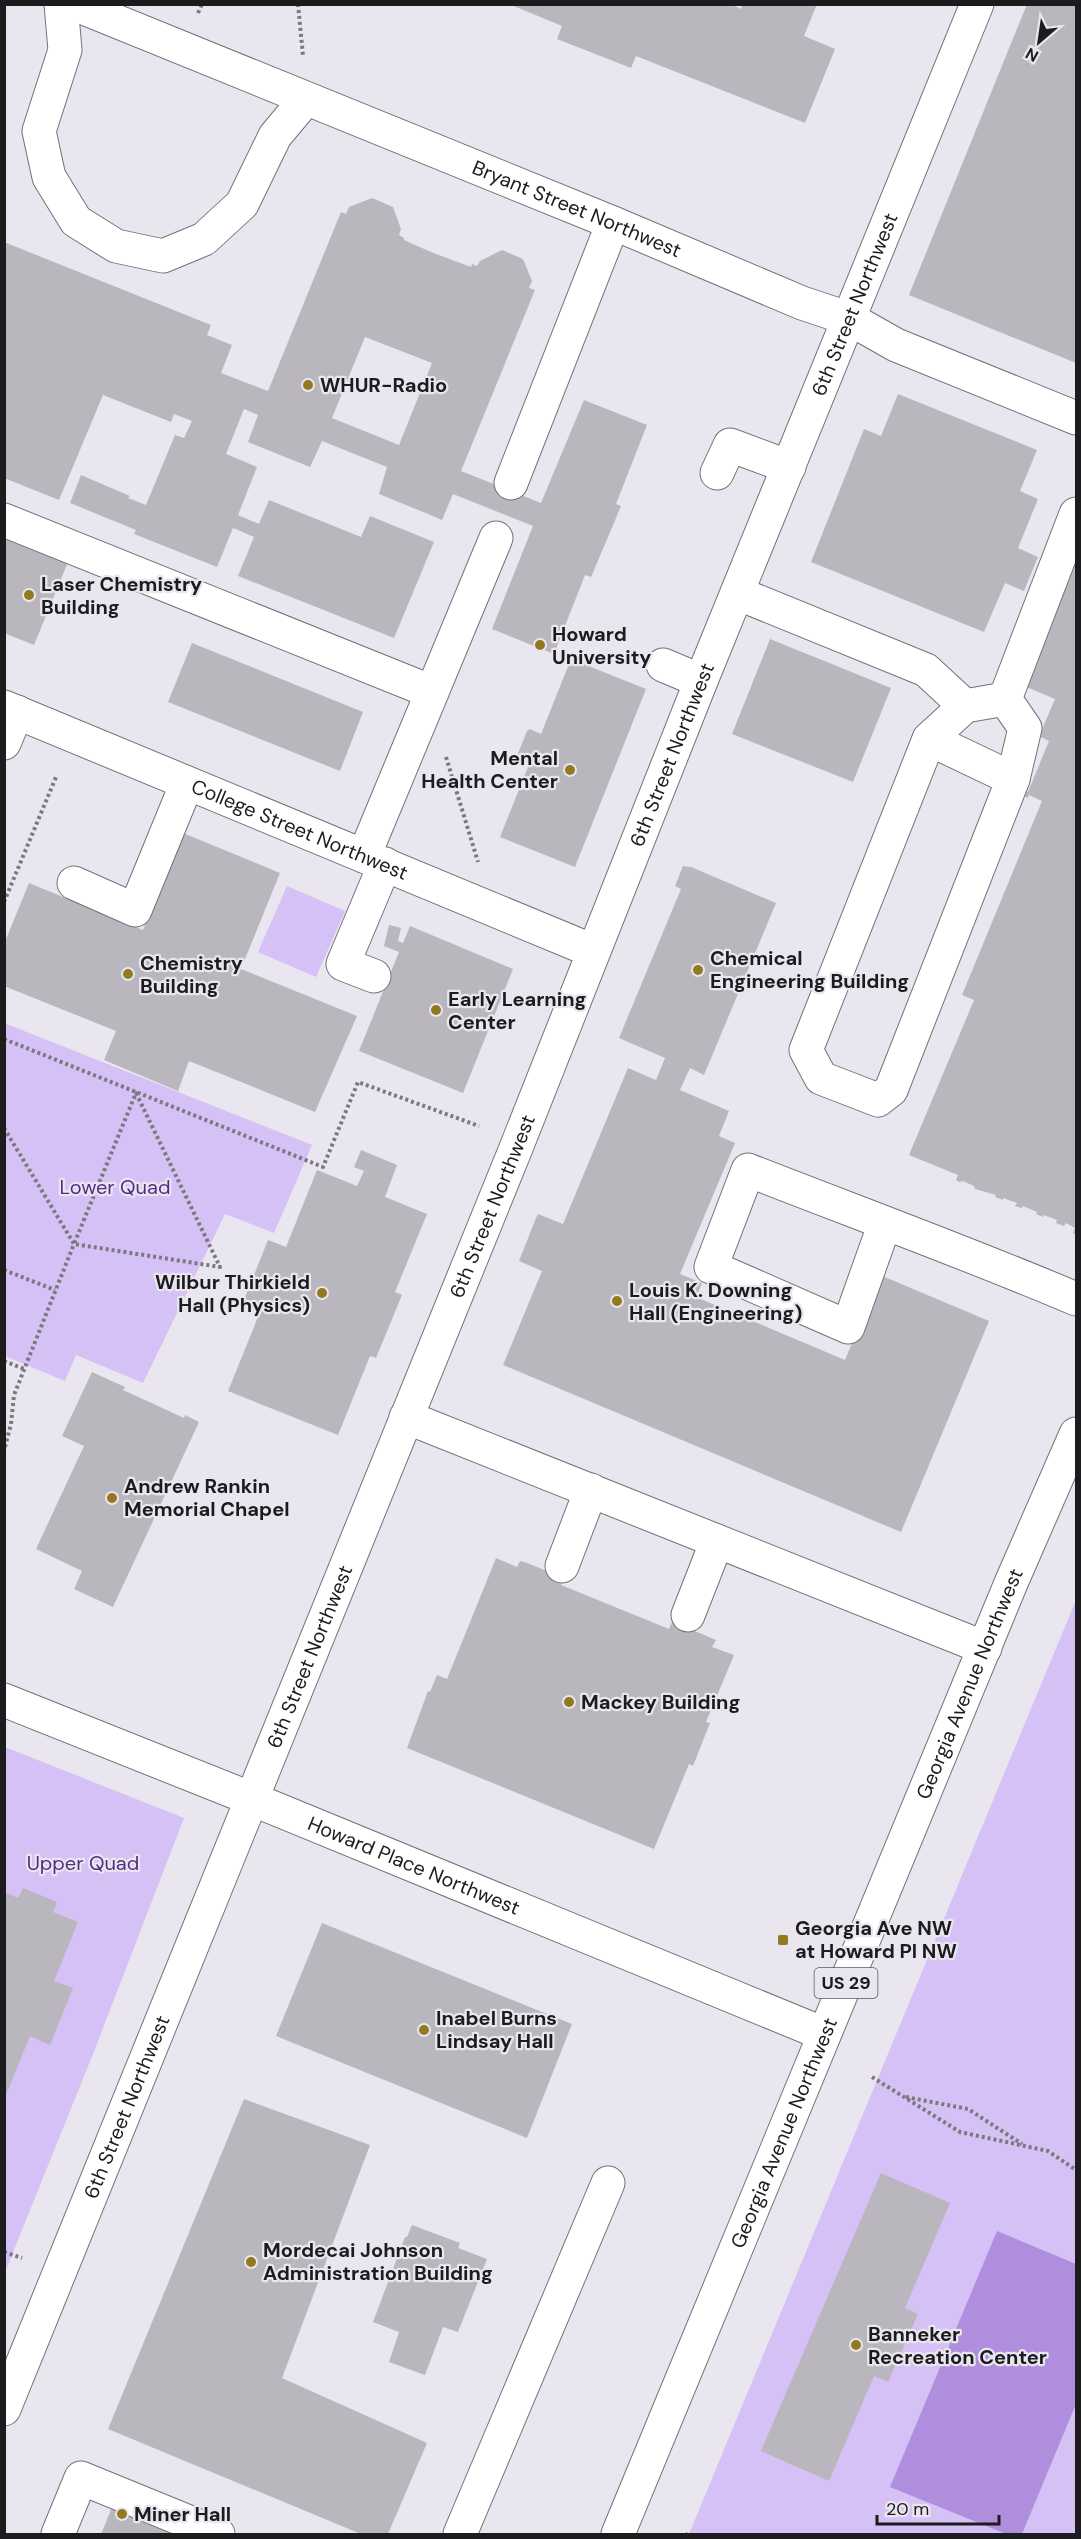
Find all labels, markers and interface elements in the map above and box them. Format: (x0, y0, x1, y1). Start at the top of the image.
north arrow (1009, 12, 1069, 72)
text: N (1022, 43, 1042, 67)
street label: Bryant Street Northwest (469, 154, 686, 264)
street label: 6th Street Northwest (806, 209, 904, 400)
place label: WHUR-Radio (320, 372, 447, 398)
marker: WHUR-Radio (301, 378, 315, 392)
place label: Laser Chemistry Building (41, 571, 202, 620)
marker: Laser Chemistry Building (22, 588, 36, 602)
place label: Howard University (552, 621, 651, 670)
marker: Howard University (533, 638, 547, 652)
street label: 6th Street Northwest (624, 659, 720, 850)
place label: Mental Health Center (421, 745, 558, 794)
marker: Mental Health Center (563, 763, 577, 777)
street label: College Street Northwest (187, 773, 412, 886)
place label: Chemical Engineering Building (710, 945, 909, 994)
place label: Chemistry Building (140, 950, 243, 999)
marker: Chemical Engineering Building (691, 963, 705, 977)
marker: Chemistry Building (121, 967, 135, 981)
place label: Early Learning Center (448, 986, 586, 1035)
marker: Early Learning Center (429, 1003, 443, 1017)
street label: 6th Street Northwest (443, 1111, 541, 1302)
park label: Lower Quad (60, 1174, 170, 1200)
place label: Wilbur Thirkield Hall (Physics) (155, 1269, 310, 1318)
place label: Louis K. Downing Hall (Engineering) (629, 1277, 802, 1326)
marker: Wilbur Thirkield Hall (Physics) (315, 1286, 329, 1300)
marker: Louis K. Downing Hall (Engineering) (610, 1294, 624, 1308)
place label: Andrew Rankin Memorial Chapel (124, 1473, 290, 1522)
marker: Andrew Rankin Memorial Chapel (105, 1491, 119, 1505)
street label: 6th Street Northwest (261, 1561, 358, 1752)
street label: Georgia Avenue Northwest (910, 1564, 1029, 1803)
place label: Mackey Building (581, 1689, 740, 1715)
marker: Mackey Building (562, 1695, 576, 1709)
street label: Howard Place Northwest (304, 1810, 524, 1921)
park label: Upper Quad (27, 1850, 139, 1876)
place label: Georgia Ave NW at Howard Pl NW (795, 1915, 957, 1964)
marker: Georgia Ave NW at Howard Pl NW (776, 1933, 790, 1947)
road number: US 29 (814, 1968, 878, 1998)
place label: Inabel Burns Lindsay Hall (436, 2005, 557, 2054)
street label: 6th Street Northwest (78, 2011, 176, 2202)
street label: Georgia Avenue Northwest (725, 2014, 843, 2252)
marker: Inabel Burns Lindsay Hall (417, 2023, 431, 2037)
place label: Mordecai Johnson Administration Building (263, 2237, 493, 2286)
marker: Mordecai Johnson Administration Building (244, 2255, 258, 2269)
place label: Banneker Recreation Center (868, 2321, 1047, 2370)
marker: Banneker Recreation Center (849, 2338, 863, 2352)
scale bar (877, 2488, 998, 2526)
text: 20 m (886, 2497, 929, 2521)
place label: Miner Hall (134, 2501, 231, 2527)
marker: Miner Hall (115, 2507, 129, 2521)

